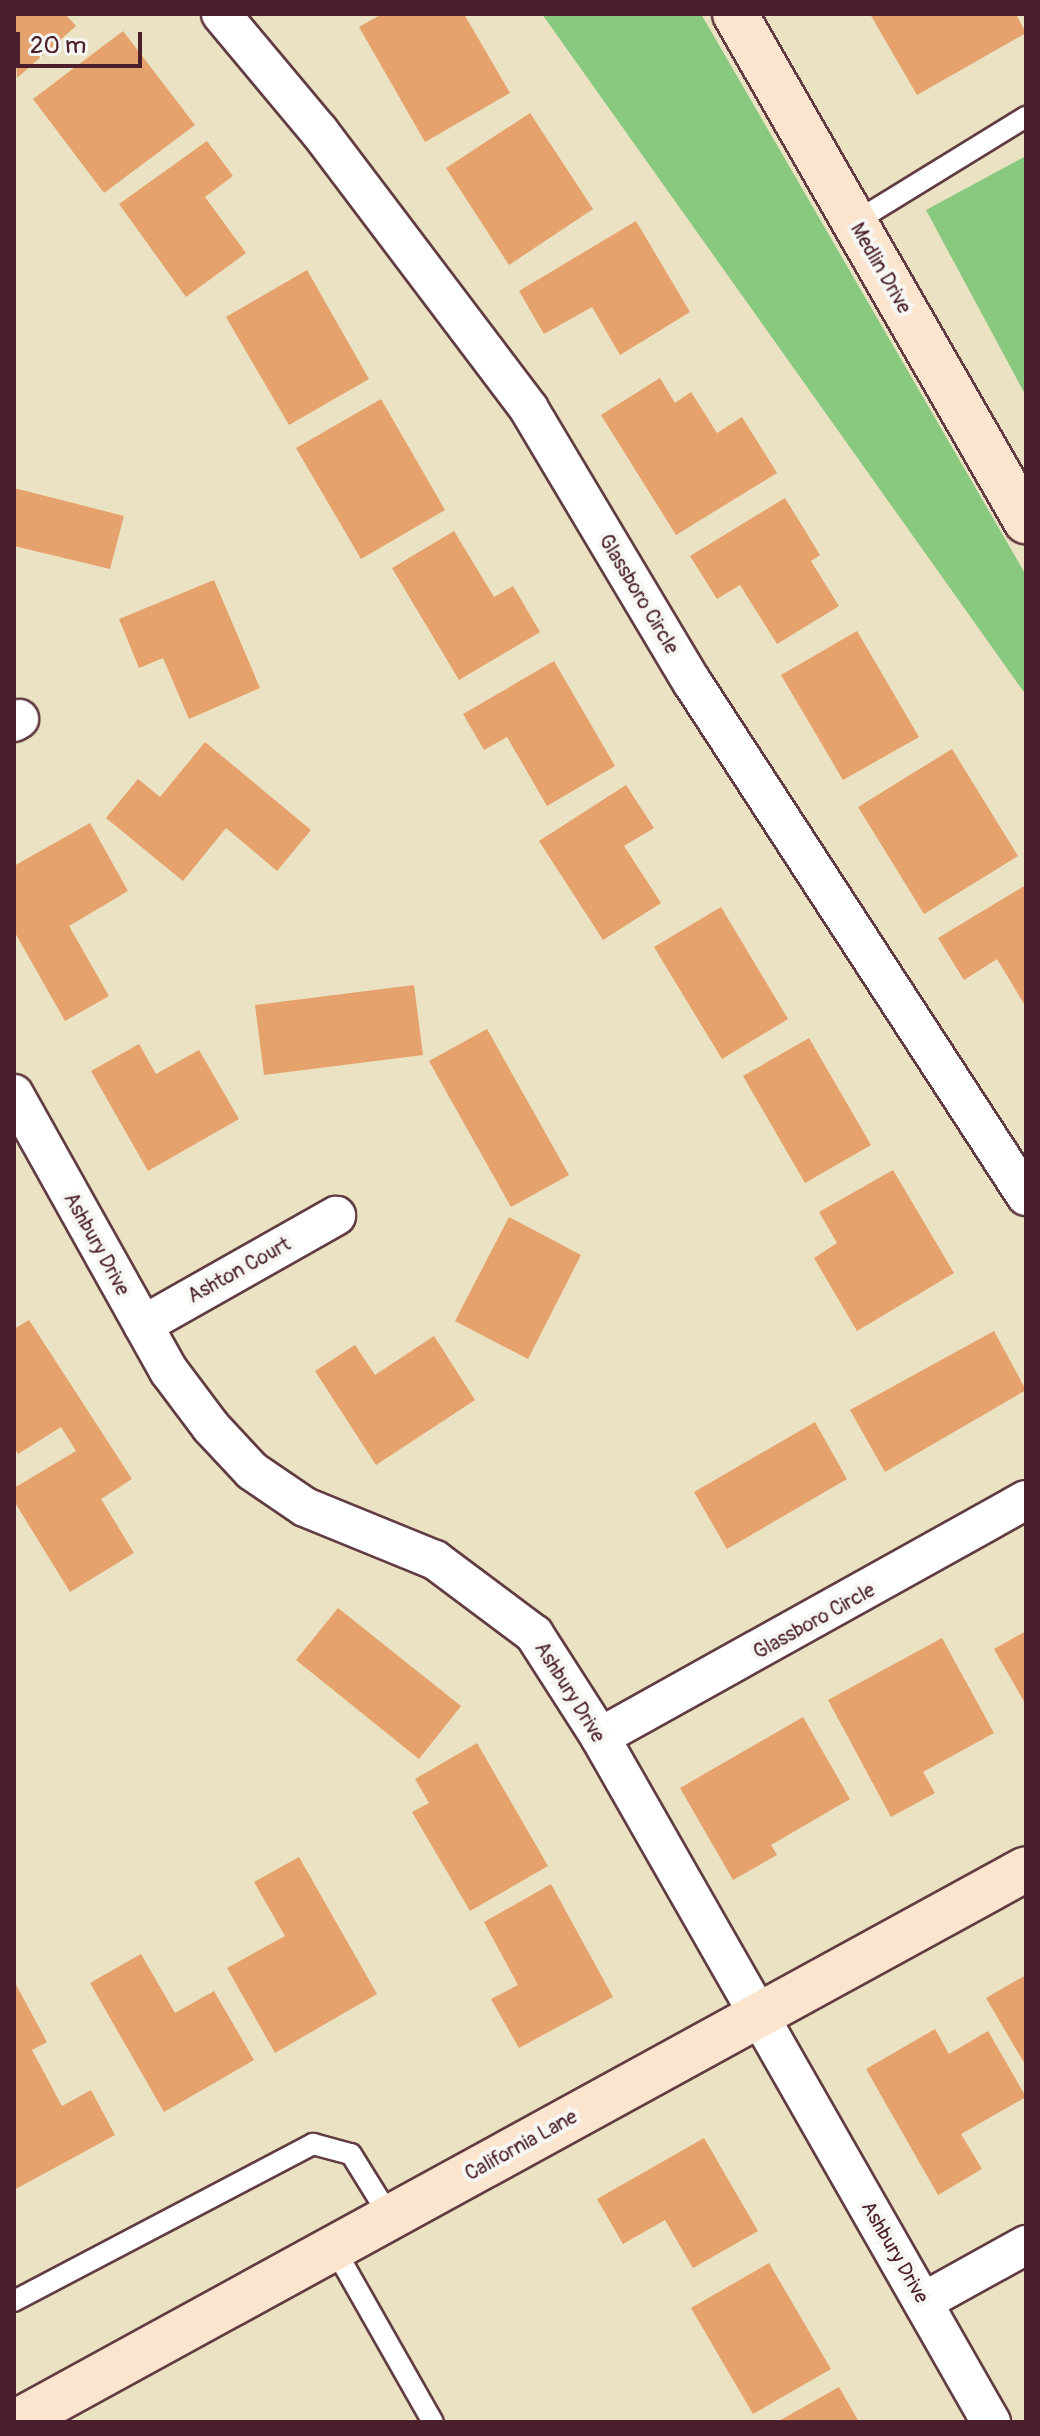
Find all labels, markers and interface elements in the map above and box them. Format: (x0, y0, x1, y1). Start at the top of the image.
scale bar (20, 16, 146, 66)
text: 20 m (30, 31, 86, 60)
street label: Medlin Drive (845, 218, 917, 318)
street label: Glassboro Circle (594, 530, 684, 658)
street label: Ashbury Drive (59, 1188, 135, 1300)
street label: Ashton Court (183, 1232, 295, 1308)
street label: Glassboro Circle (749, 1578, 879, 1664)
street label: Ashbury Drive (530, 1637, 610, 1747)
street label: California Lane (461, 2104, 581, 2186)
street label: Ashbury Drive (856, 2197, 934, 2307)

